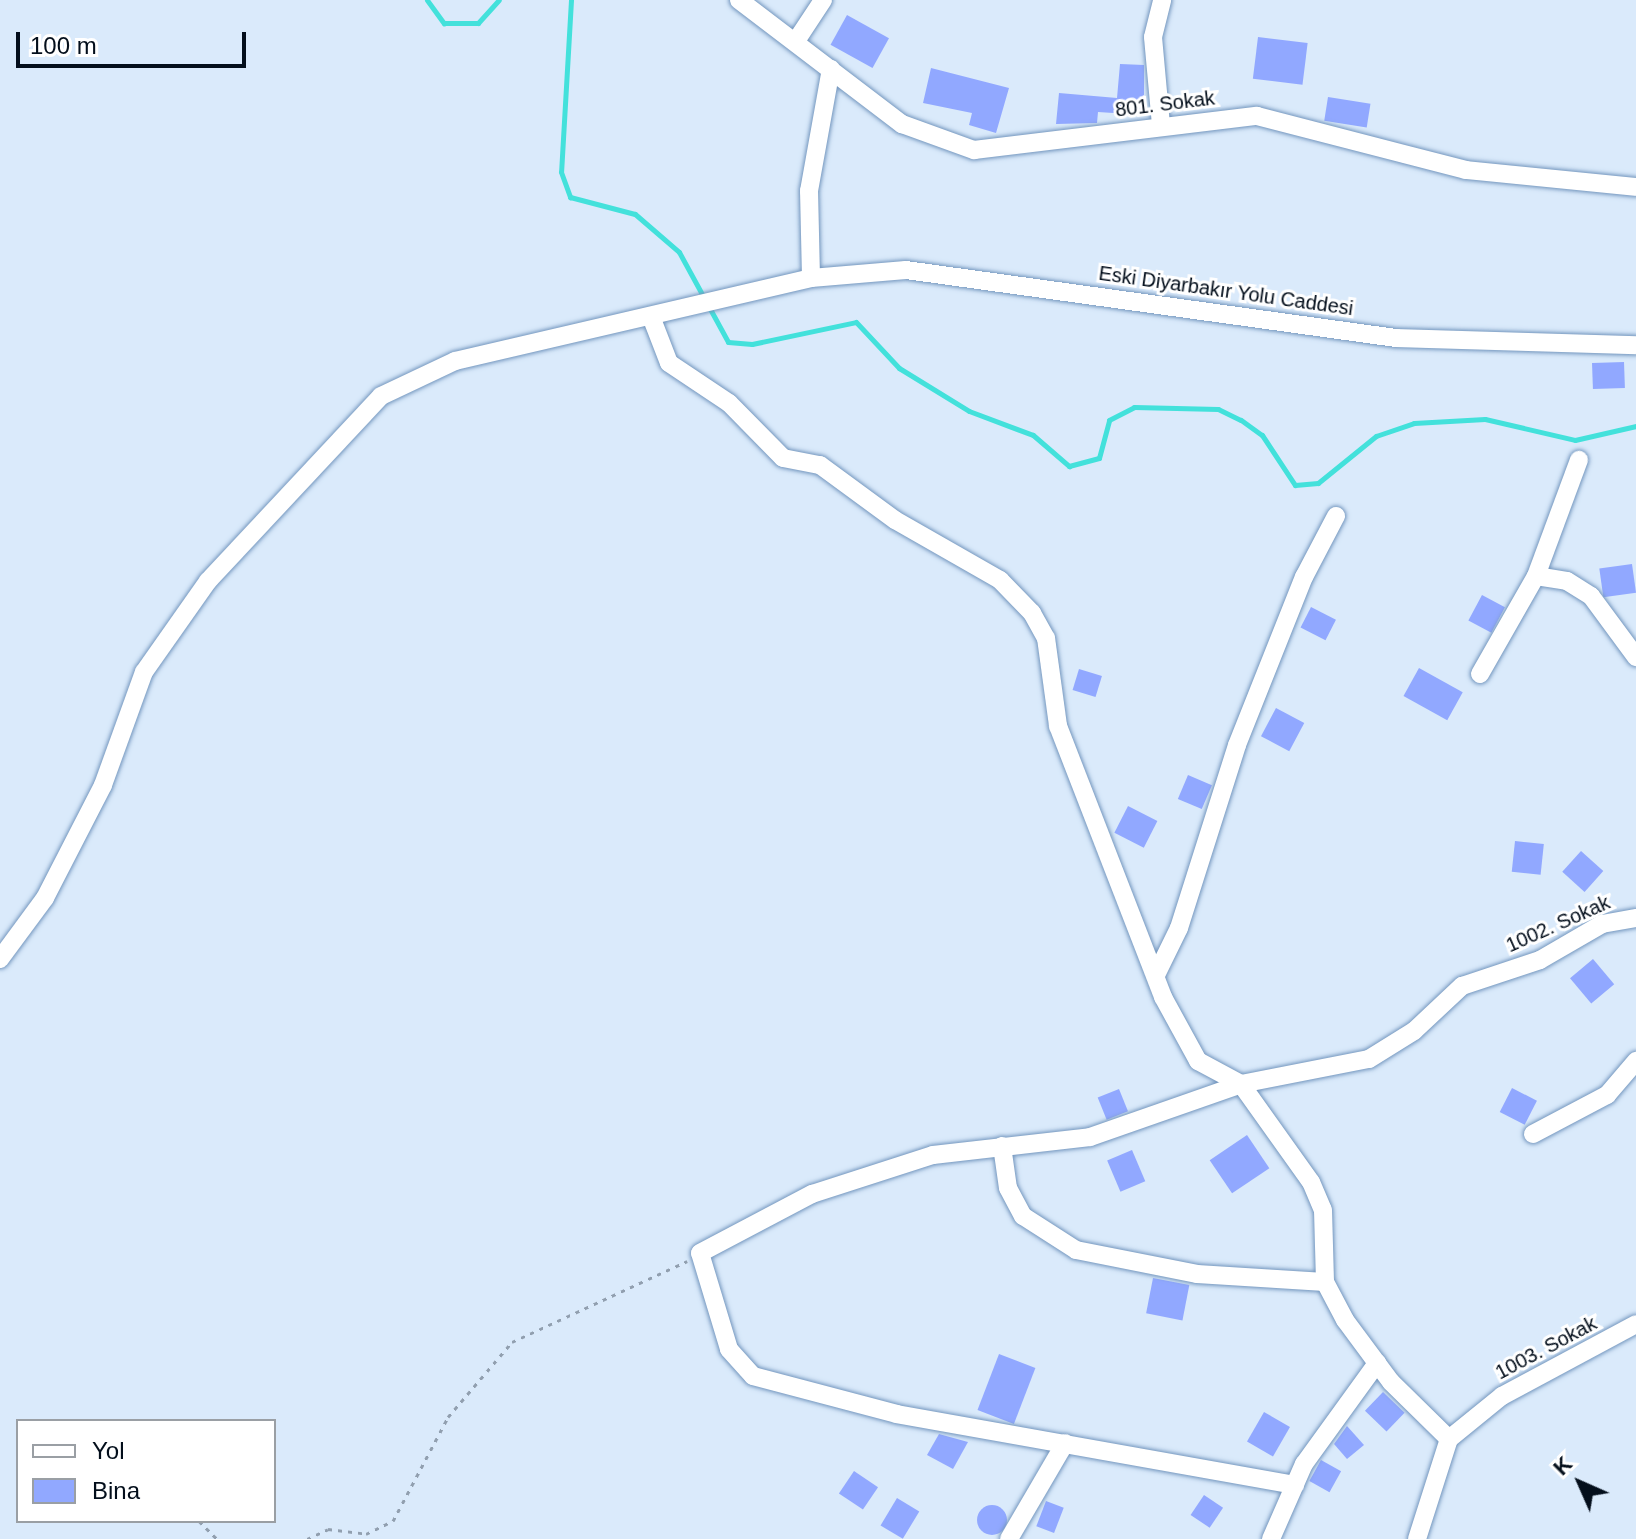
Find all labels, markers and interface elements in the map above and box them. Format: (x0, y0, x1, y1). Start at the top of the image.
scale bar (20, 16, 250, 66)
text: 100 m (30, 32, 97, 59)
street label: 801. Sokak (1114, 86, 1216, 122)
street label: Eski Diyarbakır Yolu Caddesi (1097, 261, 1355, 321)
street label: 1002. Sokak (1502, 890, 1614, 958)
street label: 1003. Sokak (1491, 1311, 1601, 1385)
legend (16, 1419, 276, 1523)
text: Yol (92, 1437, 124, 1464)
north arrow (1540, 1443, 1620, 1523)
text: K (1548, 1451, 1577, 1480)
text: Bina (92, 1477, 140, 1504)

